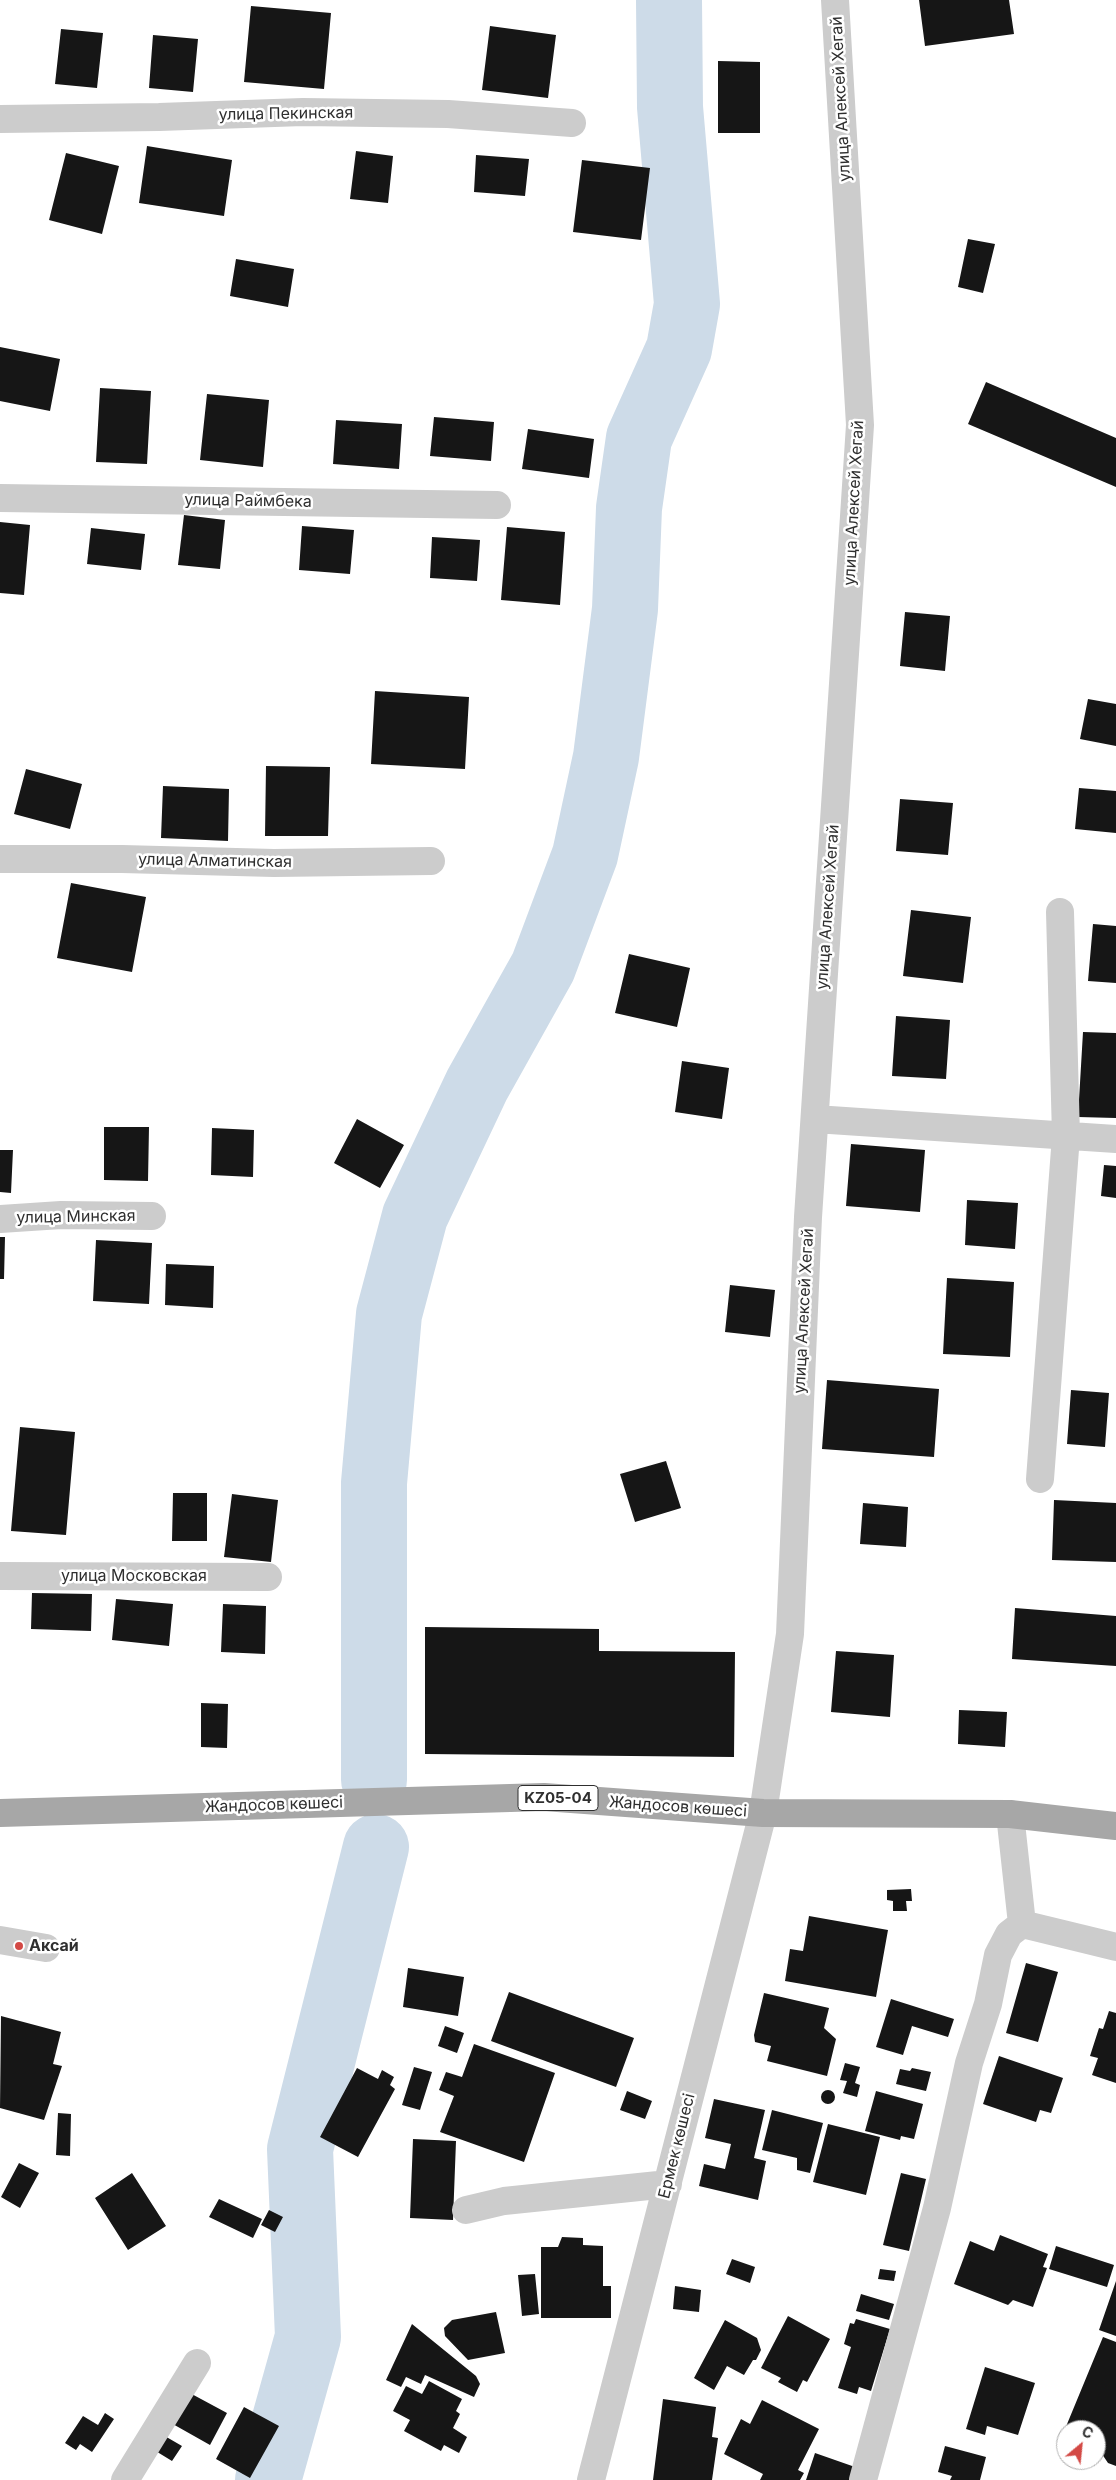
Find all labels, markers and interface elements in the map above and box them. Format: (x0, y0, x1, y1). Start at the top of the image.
street label: улица Алексей Хегай (827, 16, 855, 182)
street label: улица Пекинская (219, 103, 353, 125)
street label: улица Алексей Хегай (840, 420, 868, 586)
street label: улица Раймбека (184, 490, 312, 512)
street label: улица Алексей Хегай (813, 824, 843, 990)
street label: улица Алматинская (138, 850, 292, 872)
street label: улица Минская (16, 1206, 136, 1228)
street label: улица Алексей Хегай (790, 1228, 818, 1394)
street label: улица Московская (61, 1566, 207, 1586)
road number: KZ05-04 (518, 1786, 598, 1810)
street label: Жандосов көшесі (205, 1793, 343, 1817)
street label: Жандосов көшесі (608, 1793, 748, 1821)
place label: Аксай (29, 1936, 79, 1956)
marker: Аксай (13, 1940, 25, 1952)
street label: Ермек көшесі (655, 2091, 699, 2201)
north arrow (1056, 2420, 1106, 2470)
text: С (1079, 2422, 1096, 2442)

